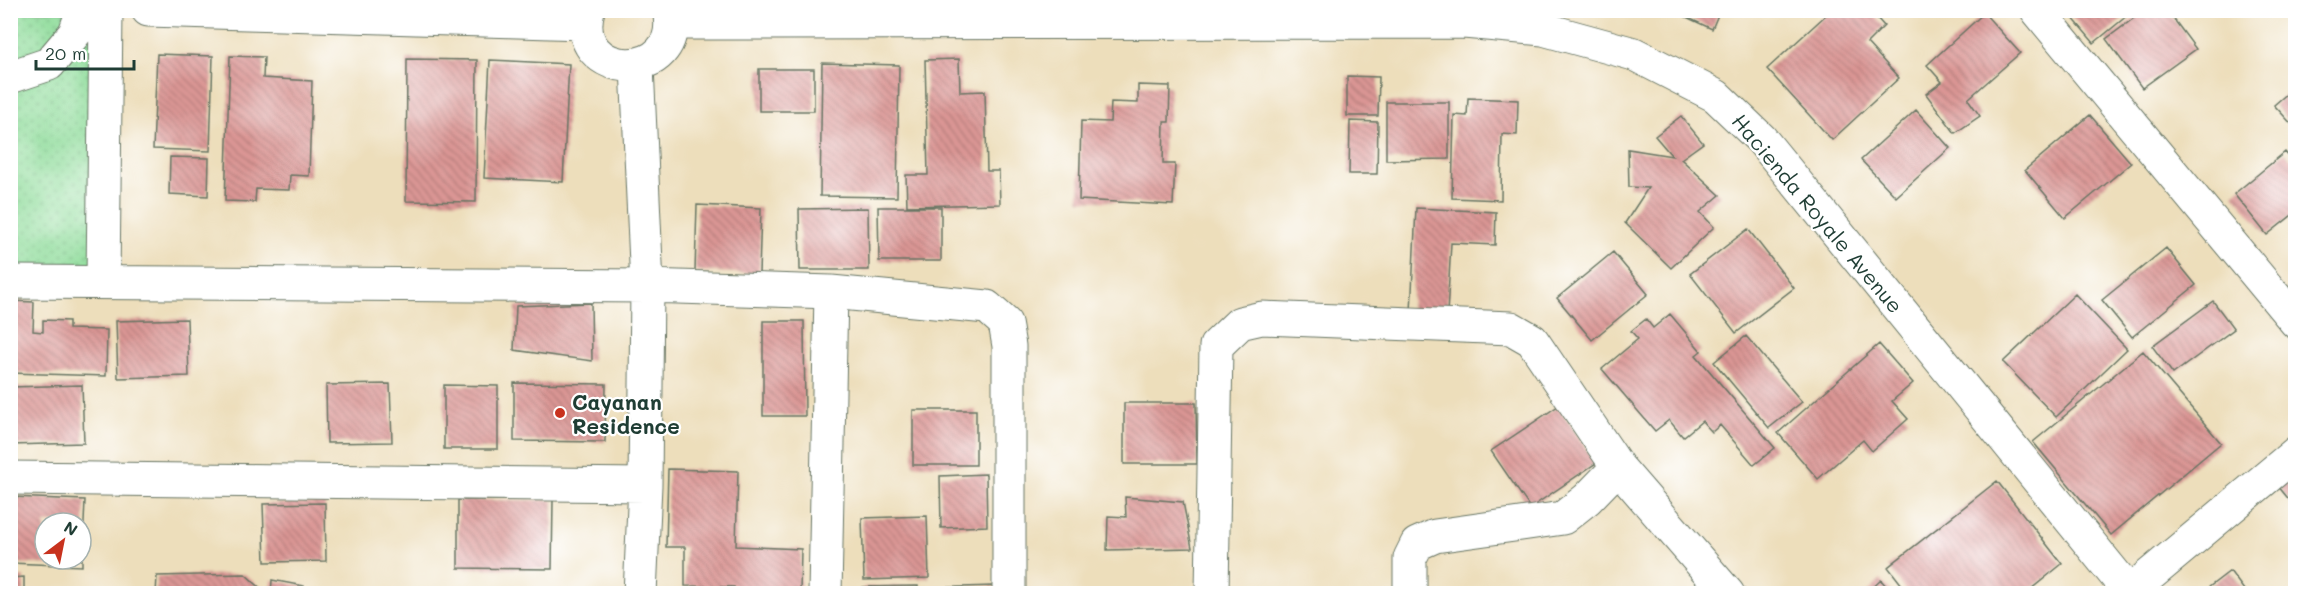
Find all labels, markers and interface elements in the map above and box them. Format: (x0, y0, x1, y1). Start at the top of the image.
scale bar (36, 33, 134, 71)
text: 20 m (45, 41, 86, 65)
street label: Hacienda Royale Avenue (1727, 108, 1909, 318)
place label: Cayanan Residence (572, 388, 680, 439)
marker: Cayanan Residence (553, 406, 567, 420)
north arrow (33, 511, 93, 571)
text: N (60, 516, 82, 540)

